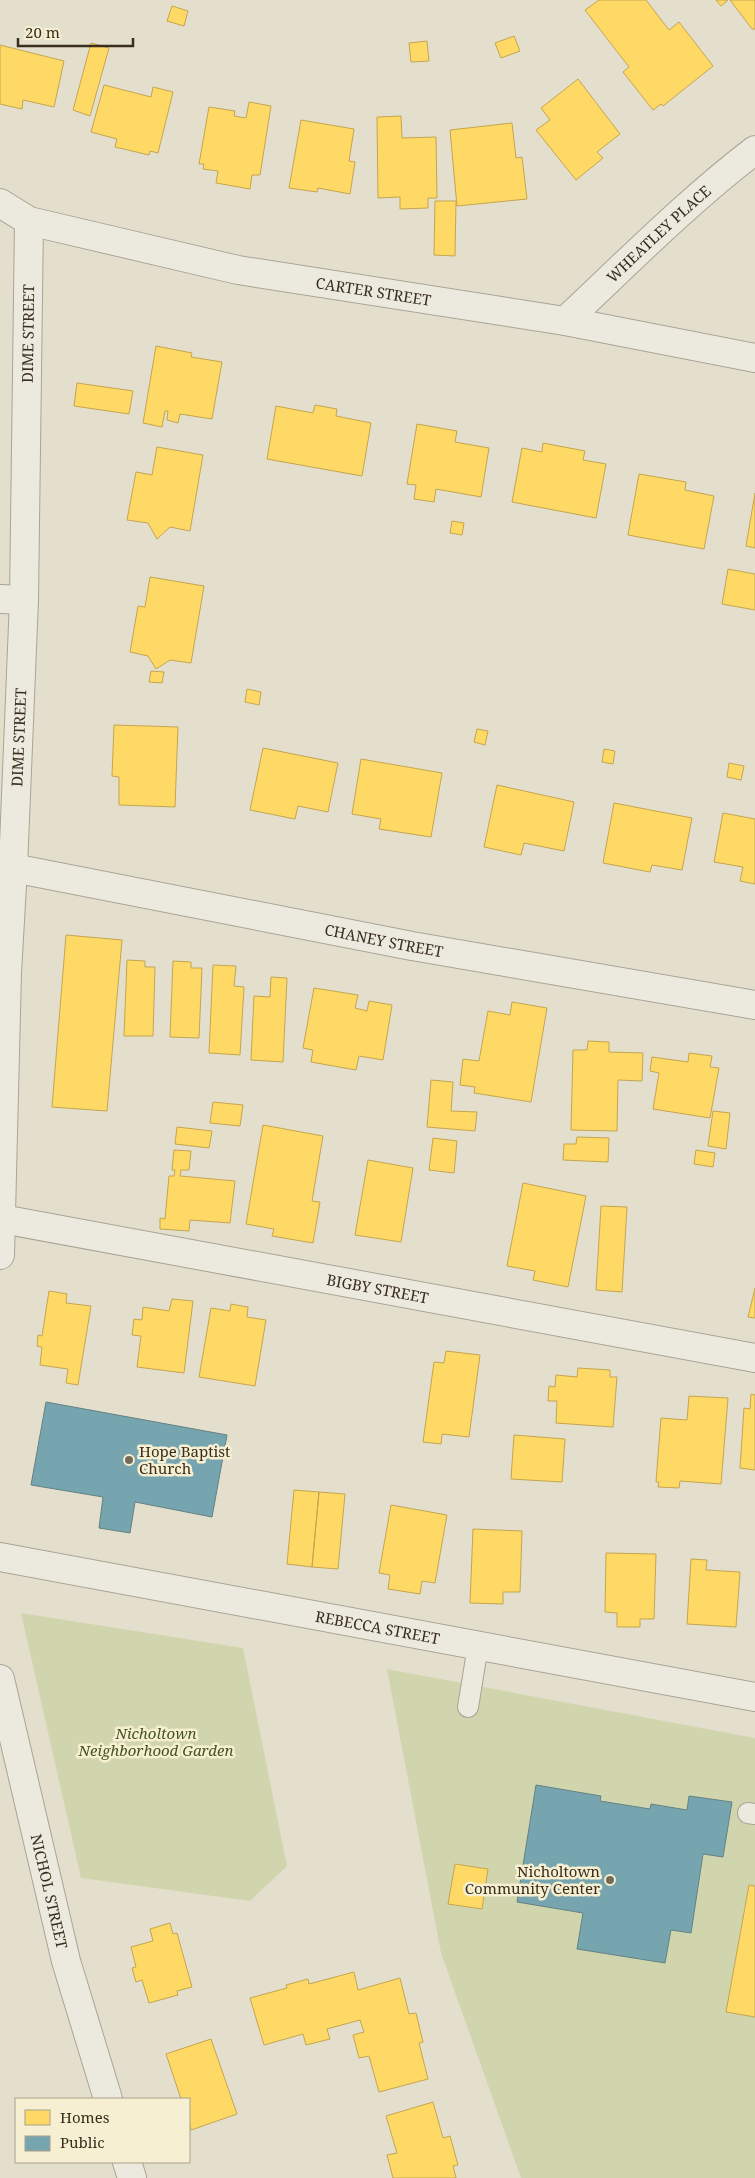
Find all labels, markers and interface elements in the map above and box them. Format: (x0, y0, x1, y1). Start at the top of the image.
scale bar (18, 15, 132, 47)
text: 20 m (25, 22, 60, 42)
street label: WHEATLEY PLACE (602, 180, 715, 287)
street label: CARTER STREET (314, 272, 433, 310)
street label: DIME STREET (17, 284, 38, 383)
street label: DIME STREET (6, 688, 30, 787)
street label: CHANEY STREET (323, 919, 445, 961)
street label: BIGBY STREET (325, 1269, 430, 1308)
place label: Hope Baptist Church (139, 1441, 230, 1478)
marker: Hope Baptist Church (123, 1454, 135, 1466)
street label: REBECCA STREET (314, 1606, 441, 1648)
park label: Nicholtown Neighborhood Garden (78, 1723, 233, 1760)
street label: NICHOL STREET (27, 1832, 73, 1951)
place label: Nicholtown Community Center (465, 1861, 600, 1898)
marker: Nicholtown Community Center (604, 1874, 616, 1886)
legend (15, 2098, 190, 2163)
text: Homes (60, 2107, 110, 2127)
text: Public (60, 2132, 105, 2152)

